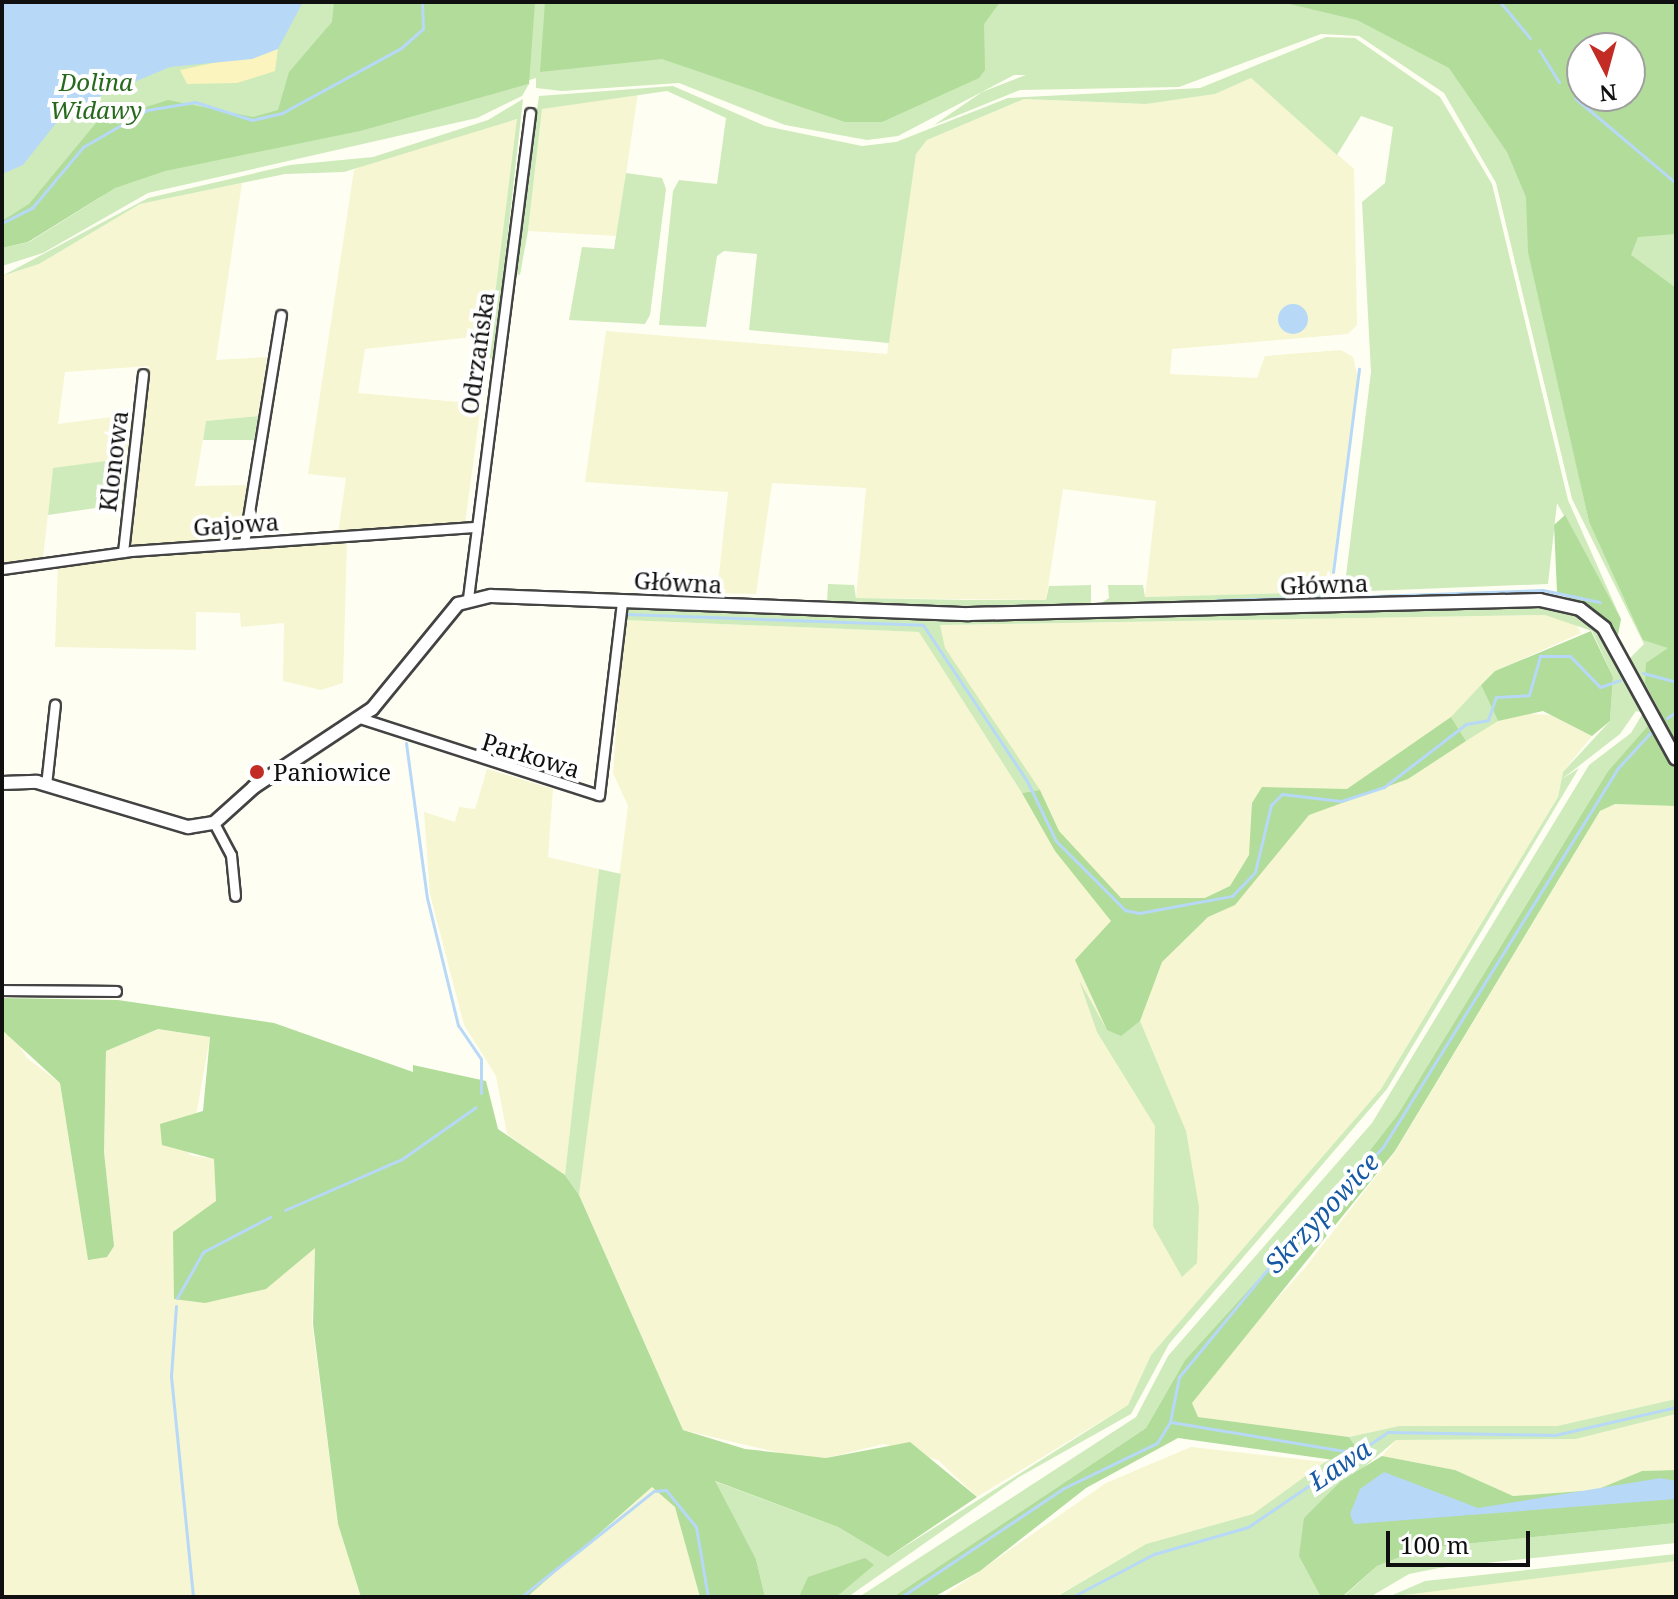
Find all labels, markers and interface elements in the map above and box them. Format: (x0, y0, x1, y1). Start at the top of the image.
north arrow (1566, 32, 1646, 112)
park label: Dolina Widawy (50, 68, 142, 124)
text: N (1598, 78, 1618, 110)
street label: Odrzańska (454, 290, 500, 416)
street label: Klonowa (93, 409, 133, 513)
street label: Gajowa (192, 507, 280, 541)
street label: Główna (633, 565, 723, 599)
street label: Główna (1279, 568, 1369, 600)
street label: Parkowa (479, 726, 583, 784)
place label: Paniowice (273, 758, 391, 786)
marker: Paniowice (248, 763, 266, 781)
water label: Skrzypowice (1259, 1147, 1385, 1279)
water label: Ława (1303, 1433, 1377, 1497)
scale bar (1390, 1515, 1534, 1565)
text: 100 m (1400, 1528, 1469, 1561)

